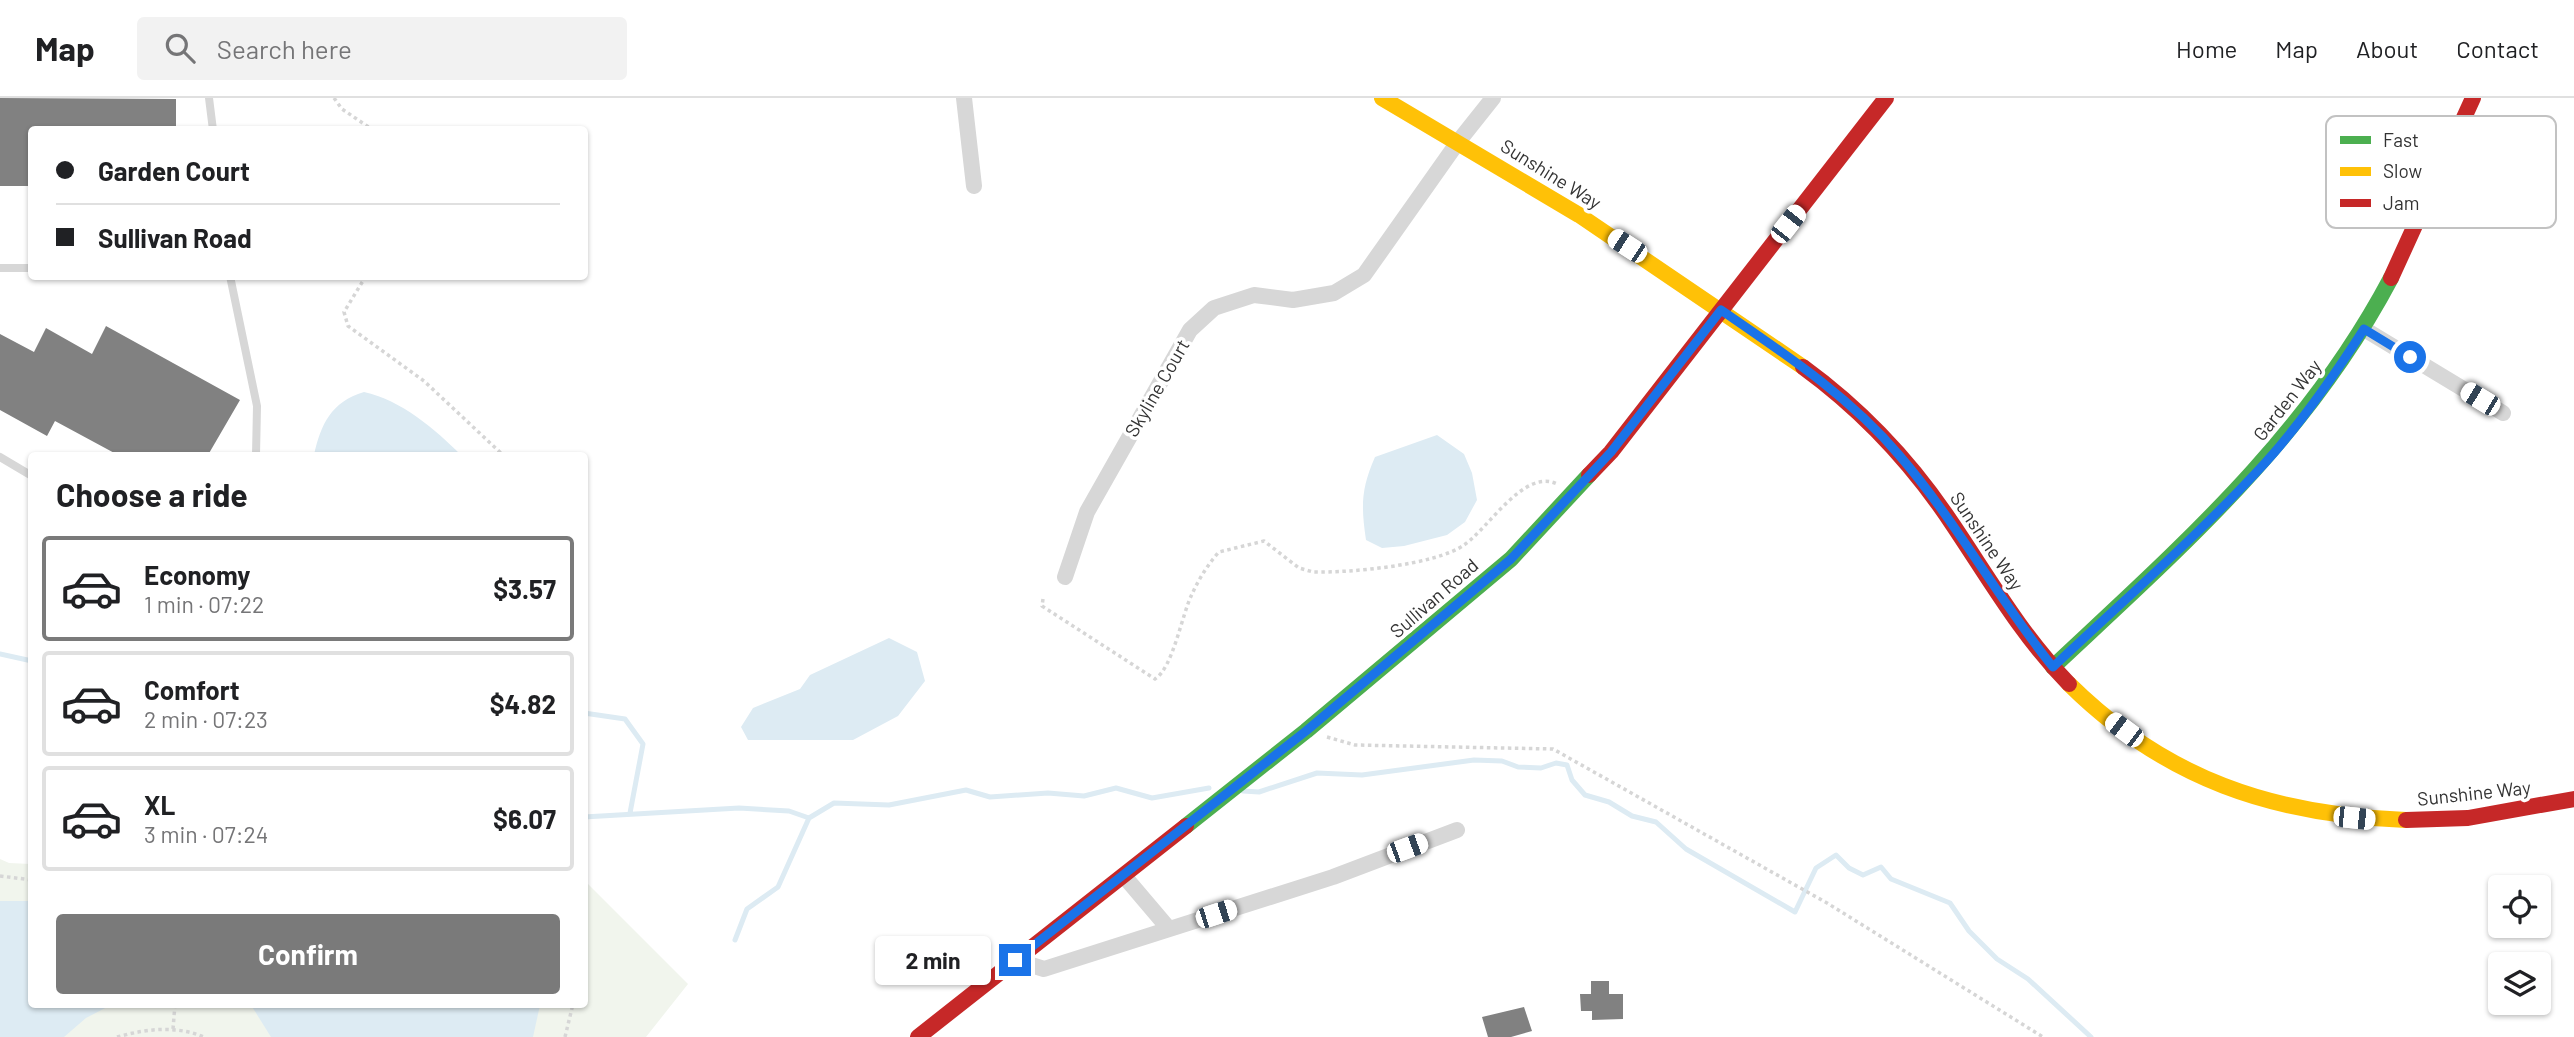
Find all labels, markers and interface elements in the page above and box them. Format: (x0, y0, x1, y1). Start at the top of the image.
search box (137, 17, 627, 80)
text: Map (35, 28, 95, 68)
icon: search (161, 29, 199, 67)
text: Search here (217, 33, 352, 64)
text: Home (2176, 34, 2237, 63)
text: Map (2275, 34, 2318, 63)
text: About (2356, 34, 2418, 63)
text: Contact (2456, 34, 2539, 63)
legend (2326, 116, 2556, 228)
text: Fast (2383, 128, 2419, 151)
street label: Sunshine Way (1497, 134, 1606, 214)
text: Garden Court (98, 155, 250, 186)
text: Slow (2383, 159, 2422, 182)
text: Jam (2383, 191, 2419, 214)
car (1767, 201, 1810, 247)
text: Sullivan Road (98, 222, 252, 253)
car (1604, 226, 1651, 266)
street label: Skyline Court (1119, 335, 1194, 441)
route start (2394, 341, 2426, 373)
street label: Garden Way (2248, 354, 2326, 445)
car (2457, 379, 2504, 419)
text: Choose a ride (56, 475, 248, 513)
street label: Sunshine Way (1946, 487, 2029, 595)
street label: Sullivan Road (1385, 553, 1483, 642)
icon: car (60, 557, 123, 620)
text: Economy (144, 559, 250, 590)
text: $3.57 (493, 573, 556, 604)
text: 1 min · 07:22 (144, 590, 264, 618)
icon: car (60, 672, 123, 735)
text: Comfort (144, 674, 240, 705)
text: $4.82 (490, 688, 556, 719)
text: 2 min · 07:23 (144, 705, 268, 733)
car (2101, 709, 2148, 751)
street label: Sunshine Way (2416, 775, 2532, 810)
icon: car (60, 787, 123, 850)
text: XL (144, 789, 175, 820)
text: $6.07 (493, 803, 556, 834)
car (2333, 805, 2376, 831)
text: 3 min · 07:24 (144, 820, 268, 848)
car (1384, 831, 1431, 865)
map controls (2488, 875, 2551, 1015)
button: locate (2488, 875, 2551, 938)
car (1193, 898, 1240, 930)
button: Confirm (56, 914, 560, 994)
callout: 2 min (875, 936, 990, 984)
route end (999, 944, 1031, 976)
text: 2 min (905, 946, 961, 974)
button: layers (2488, 952, 2551, 1015)

